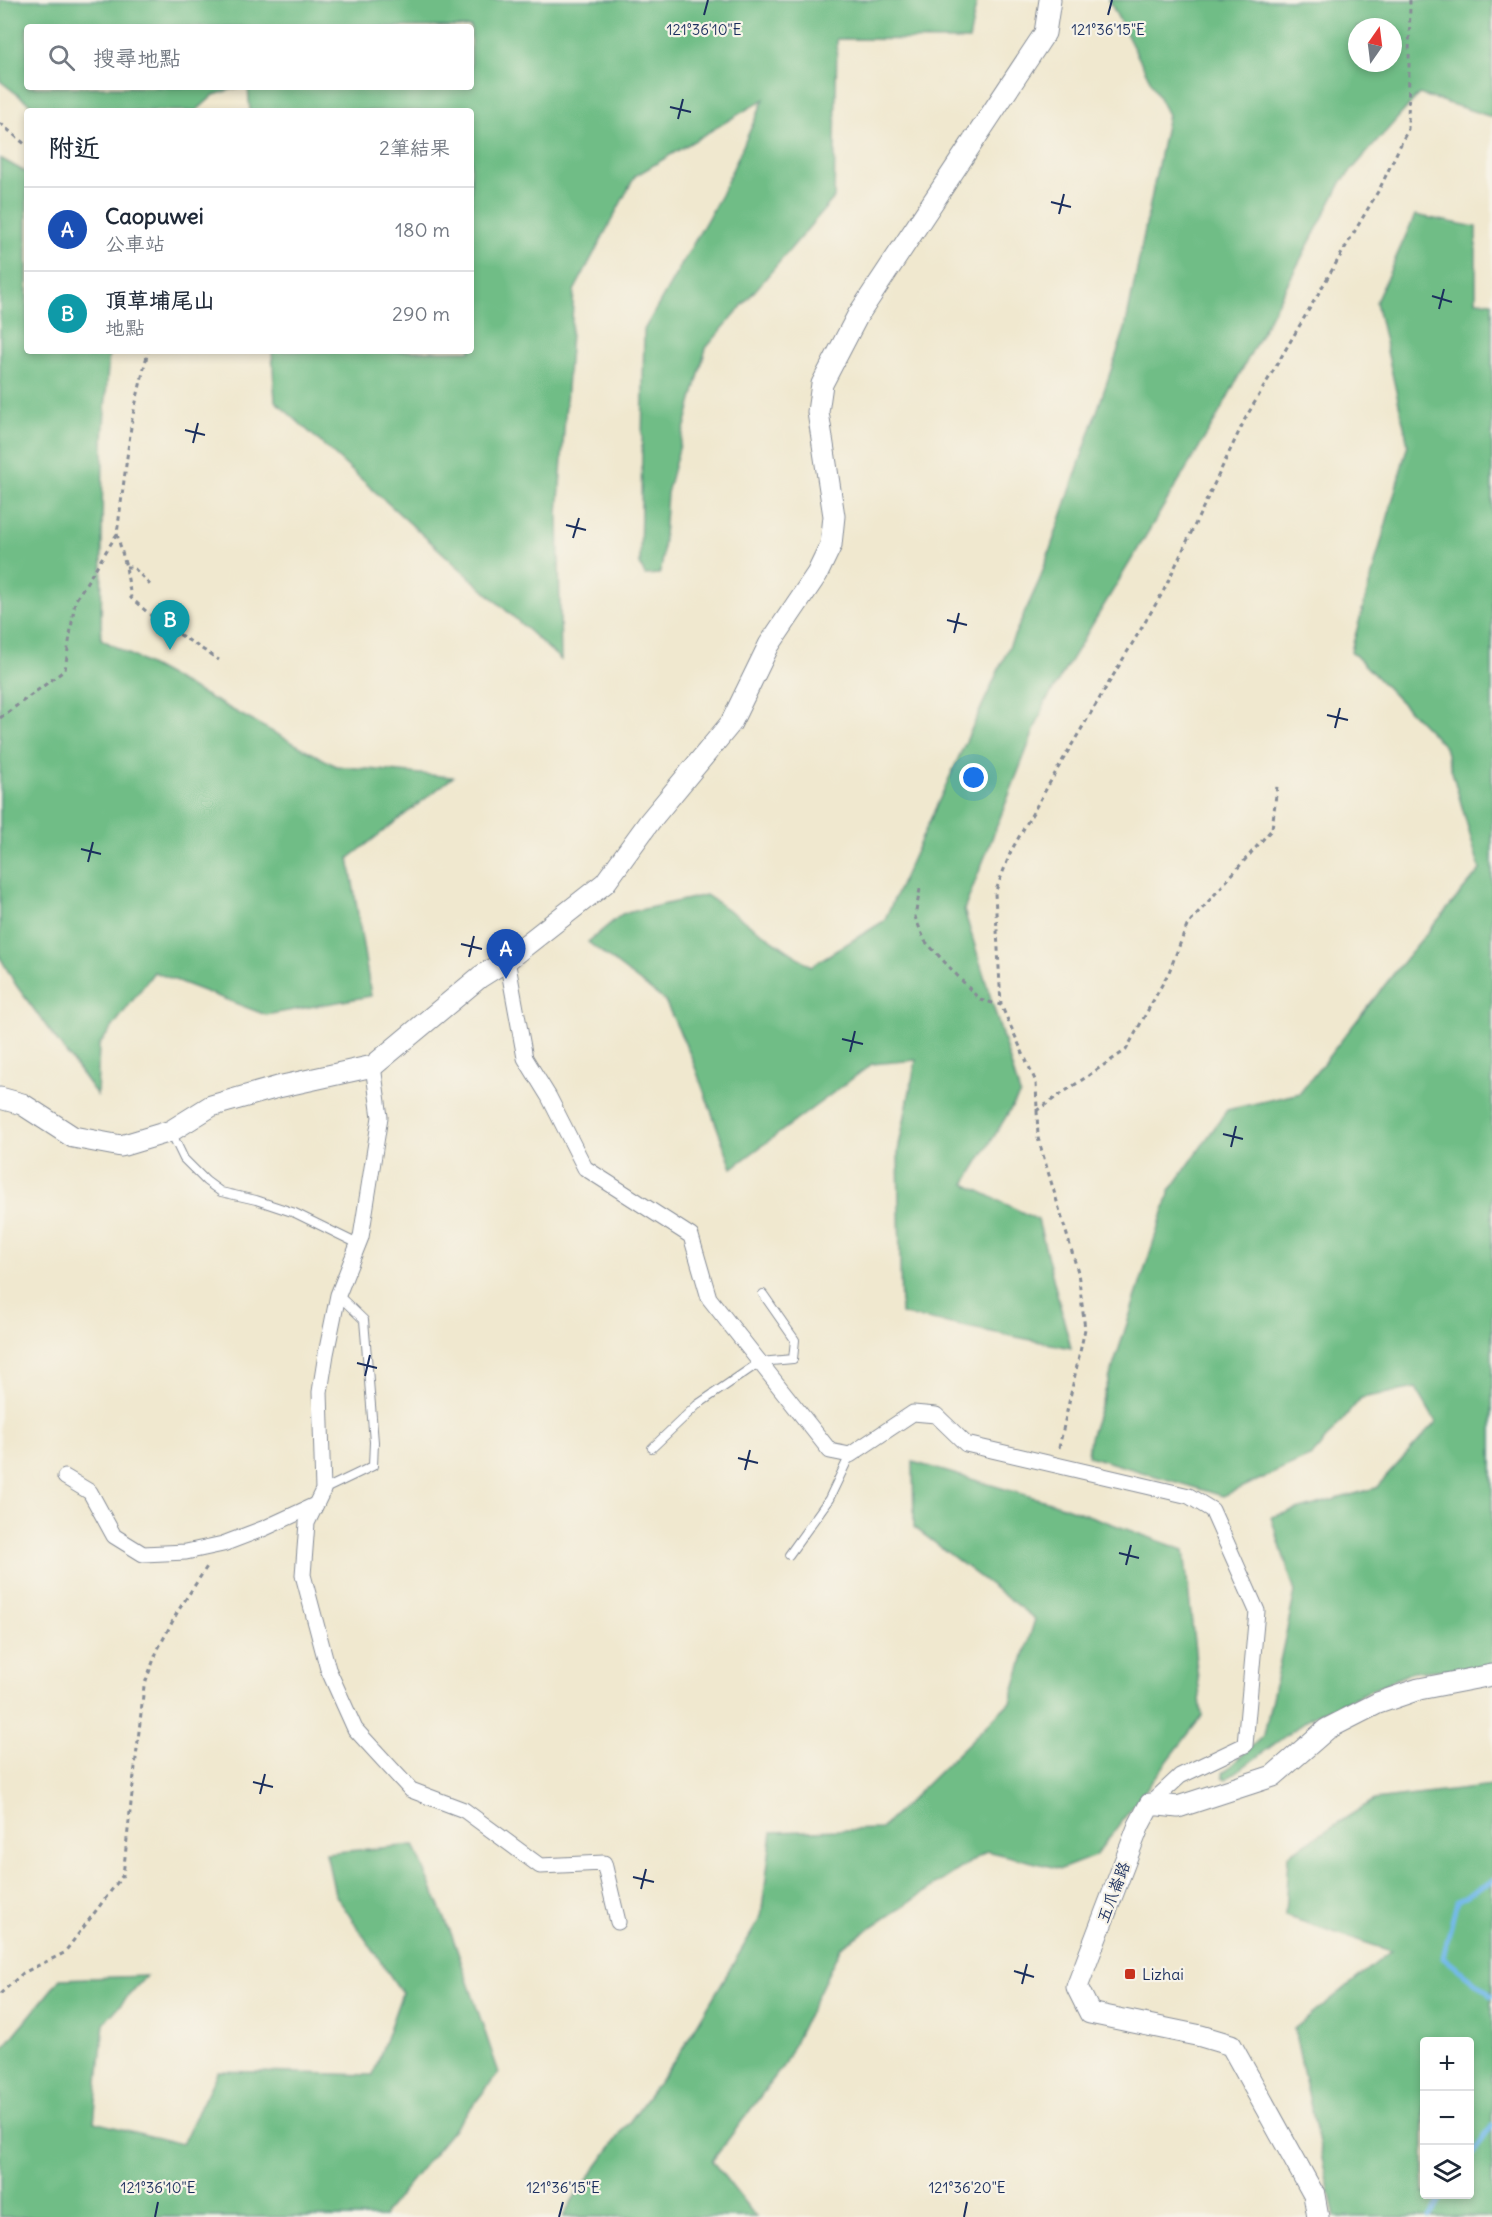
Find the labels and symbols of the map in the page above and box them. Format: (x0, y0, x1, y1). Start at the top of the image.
north arrow (1348, 18, 1402, 72)
text: 121°36'10"E (667, 20, 742, 39)
text: 121°36'15"E (1071, 20, 1145, 39)
pin: B (150, 600, 190, 650)
your location (959, 763, 988, 792)
pin: A (486, 930, 526, 979)
street label: 五爪崙路 (1092, 1859, 1134, 1925)
place label: Lizhai (1142, 1964, 1184, 1984)
marker: Lizhai (1123, 1967, 1137, 1981)
text: 121°36'10"E (121, 2178, 196, 2197)
text: 121°36'15"E (526, 2178, 600, 2197)
text: 121°36'20"E (928, 2178, 1006, 2197)

